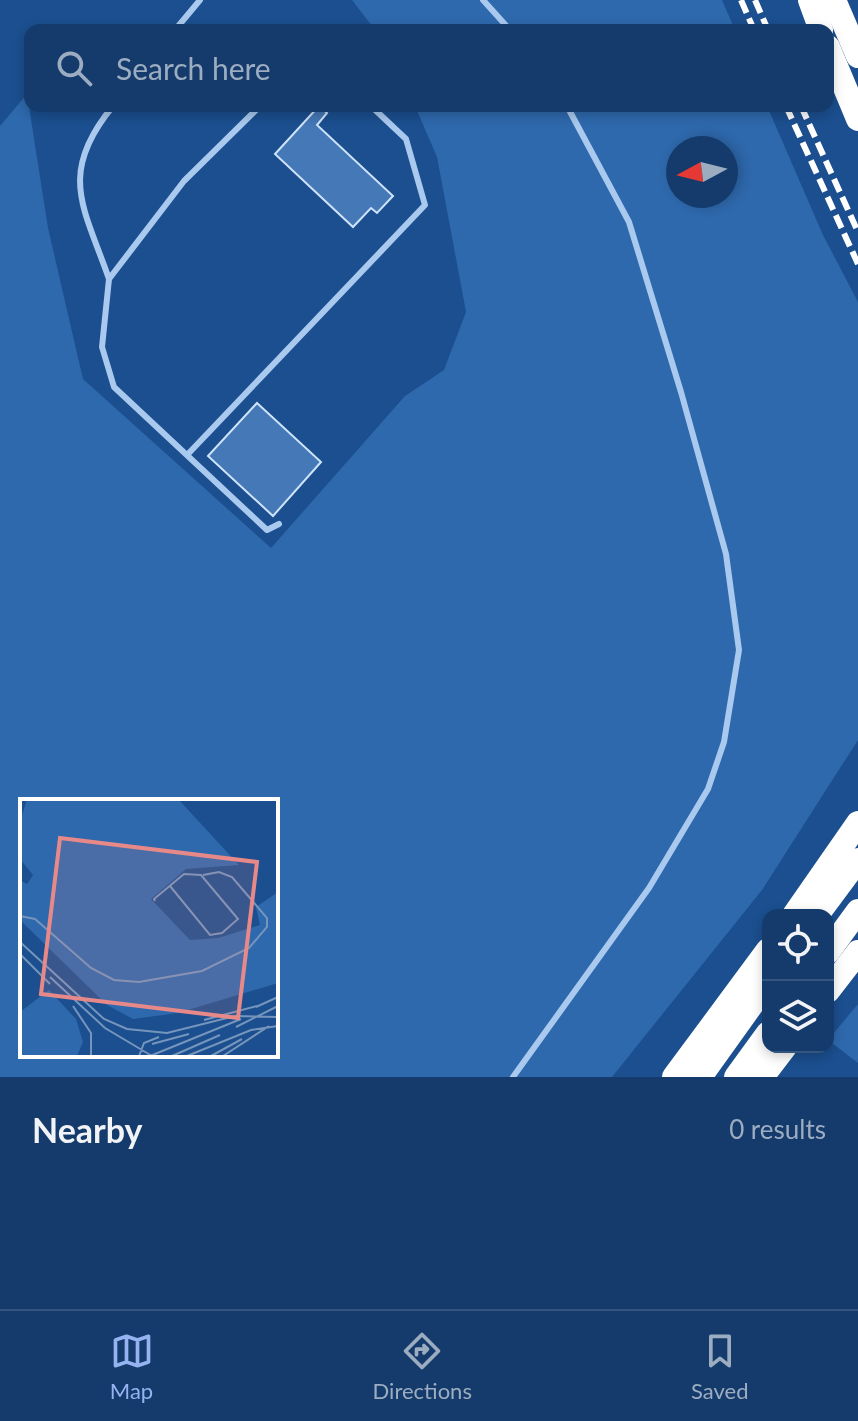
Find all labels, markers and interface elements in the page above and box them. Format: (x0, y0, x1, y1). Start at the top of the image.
search box (24, 24, 834, 112)
icon: search (52, 46, 96, 90)
text: Search here (116, 50, 271, 86)
north arrow (666, 136, 738, 208)
inset map (20, 799, 278, 1057)
map controls (762, 909, 834, 1053)
button: locate (762, 909, 834, 981)
button: layers (762, 981, 834, 1053)
text: Nearby (32, 1109, 143, 1150)
text: 0 results (729, 1113, 826, 1145)
tab: Map (110, 1329, 154, 1404)
tab: Directions (373, 1329, 472, 1404)
tab: Saved (691, 1329, 748, 1404)

